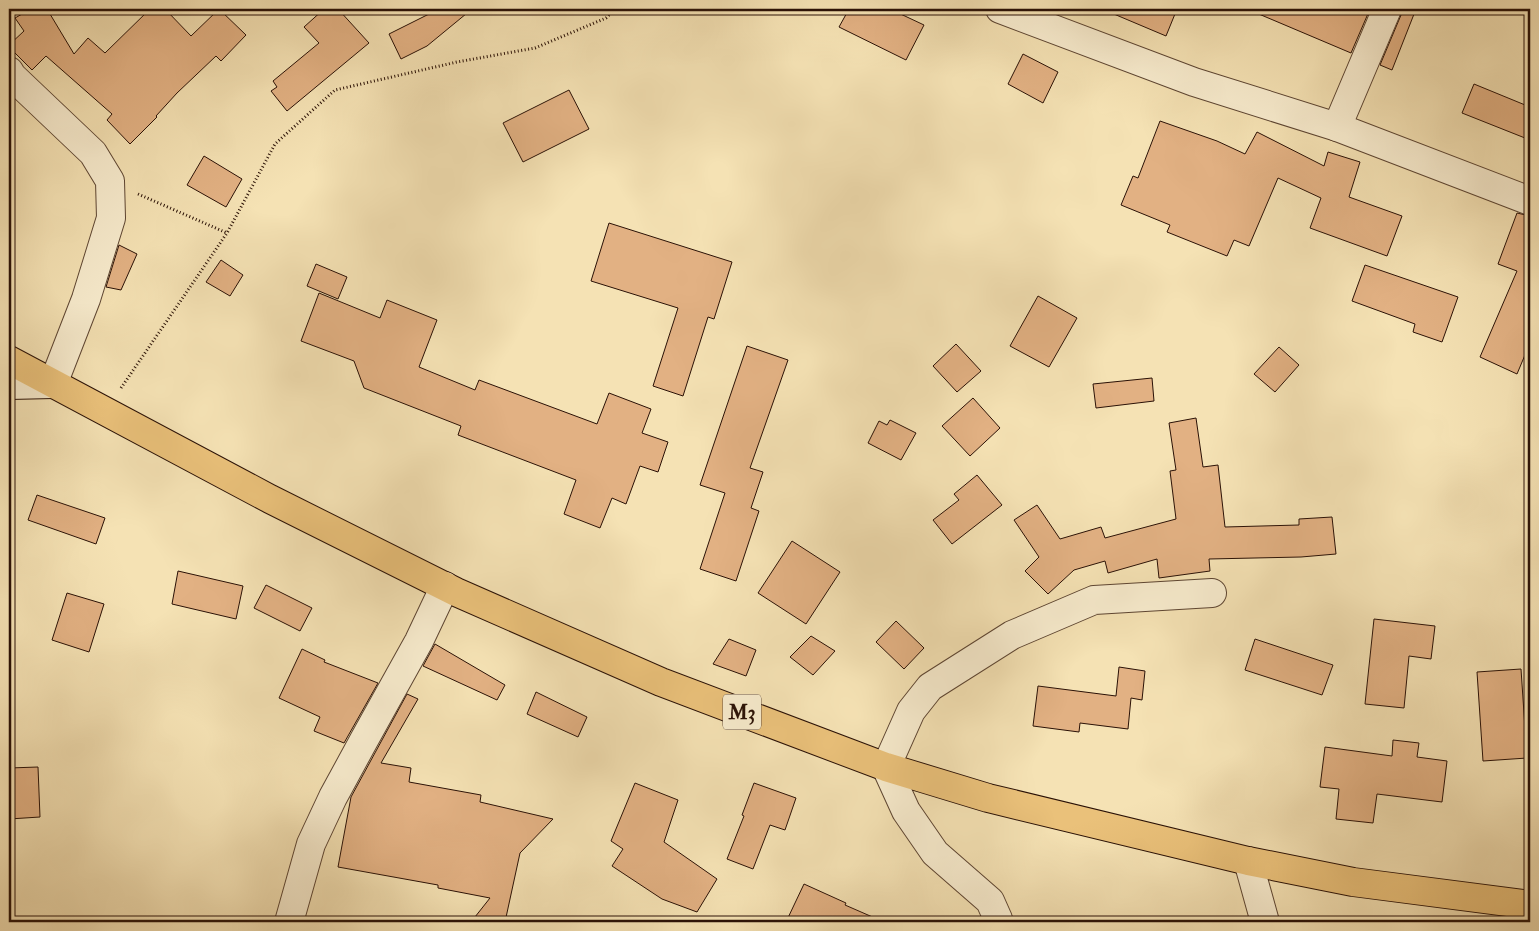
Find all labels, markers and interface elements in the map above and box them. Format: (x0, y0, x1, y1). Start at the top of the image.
road number: M3 (723, 694, 761, 730)

